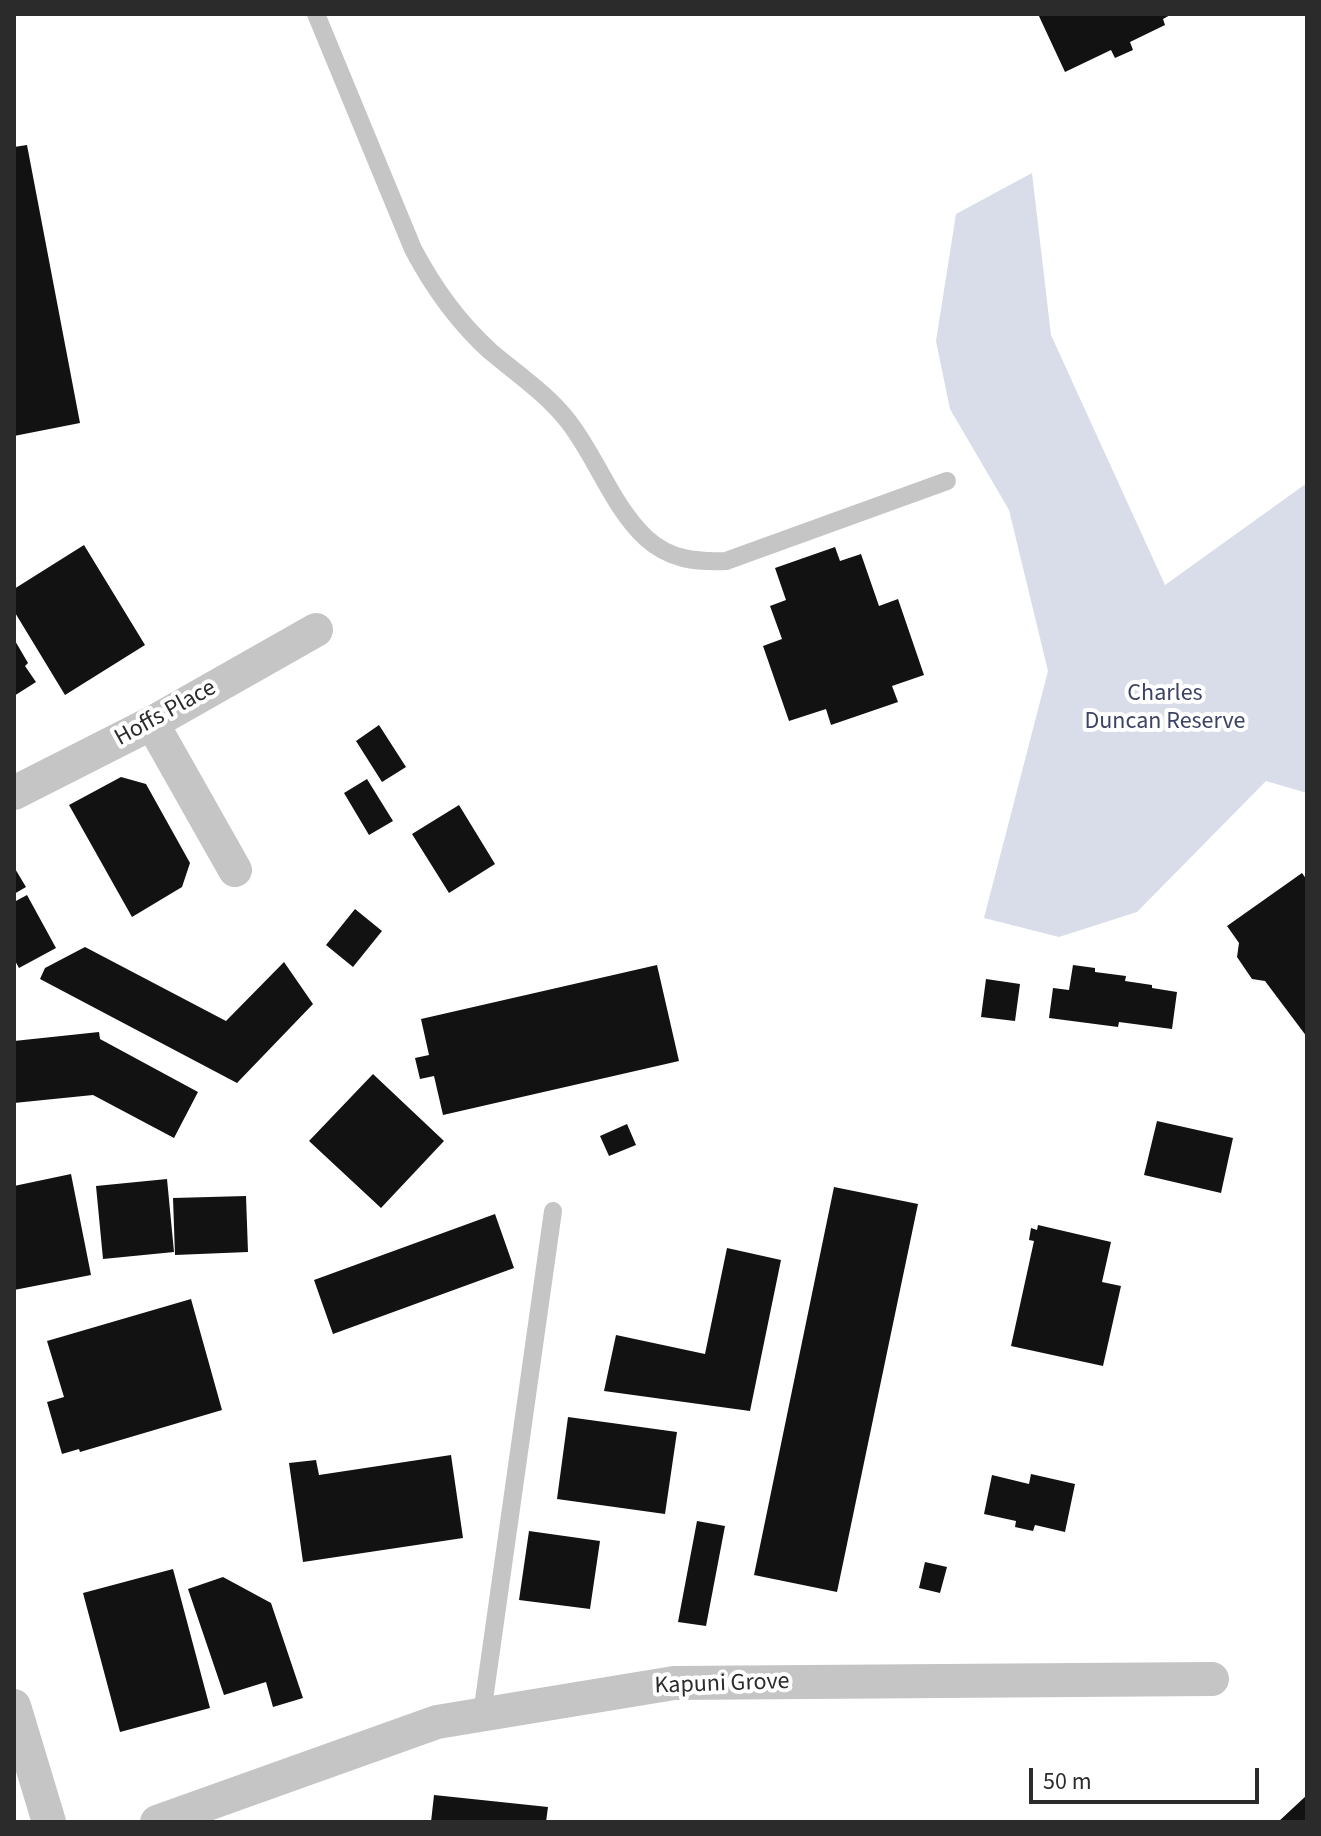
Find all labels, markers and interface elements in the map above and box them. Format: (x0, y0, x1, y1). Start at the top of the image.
street label: Hoffs Place (110, 674, 222, 754)
park label: Charles Duncan Reserve (1085, 681, 1245, 737)
street label: Kapuni Grove (654, 1668, 790, 1702)
scale bar (1033, 1752, 1263, 1802)
text: 50 m (1043, 1764, 1092, 1799)

